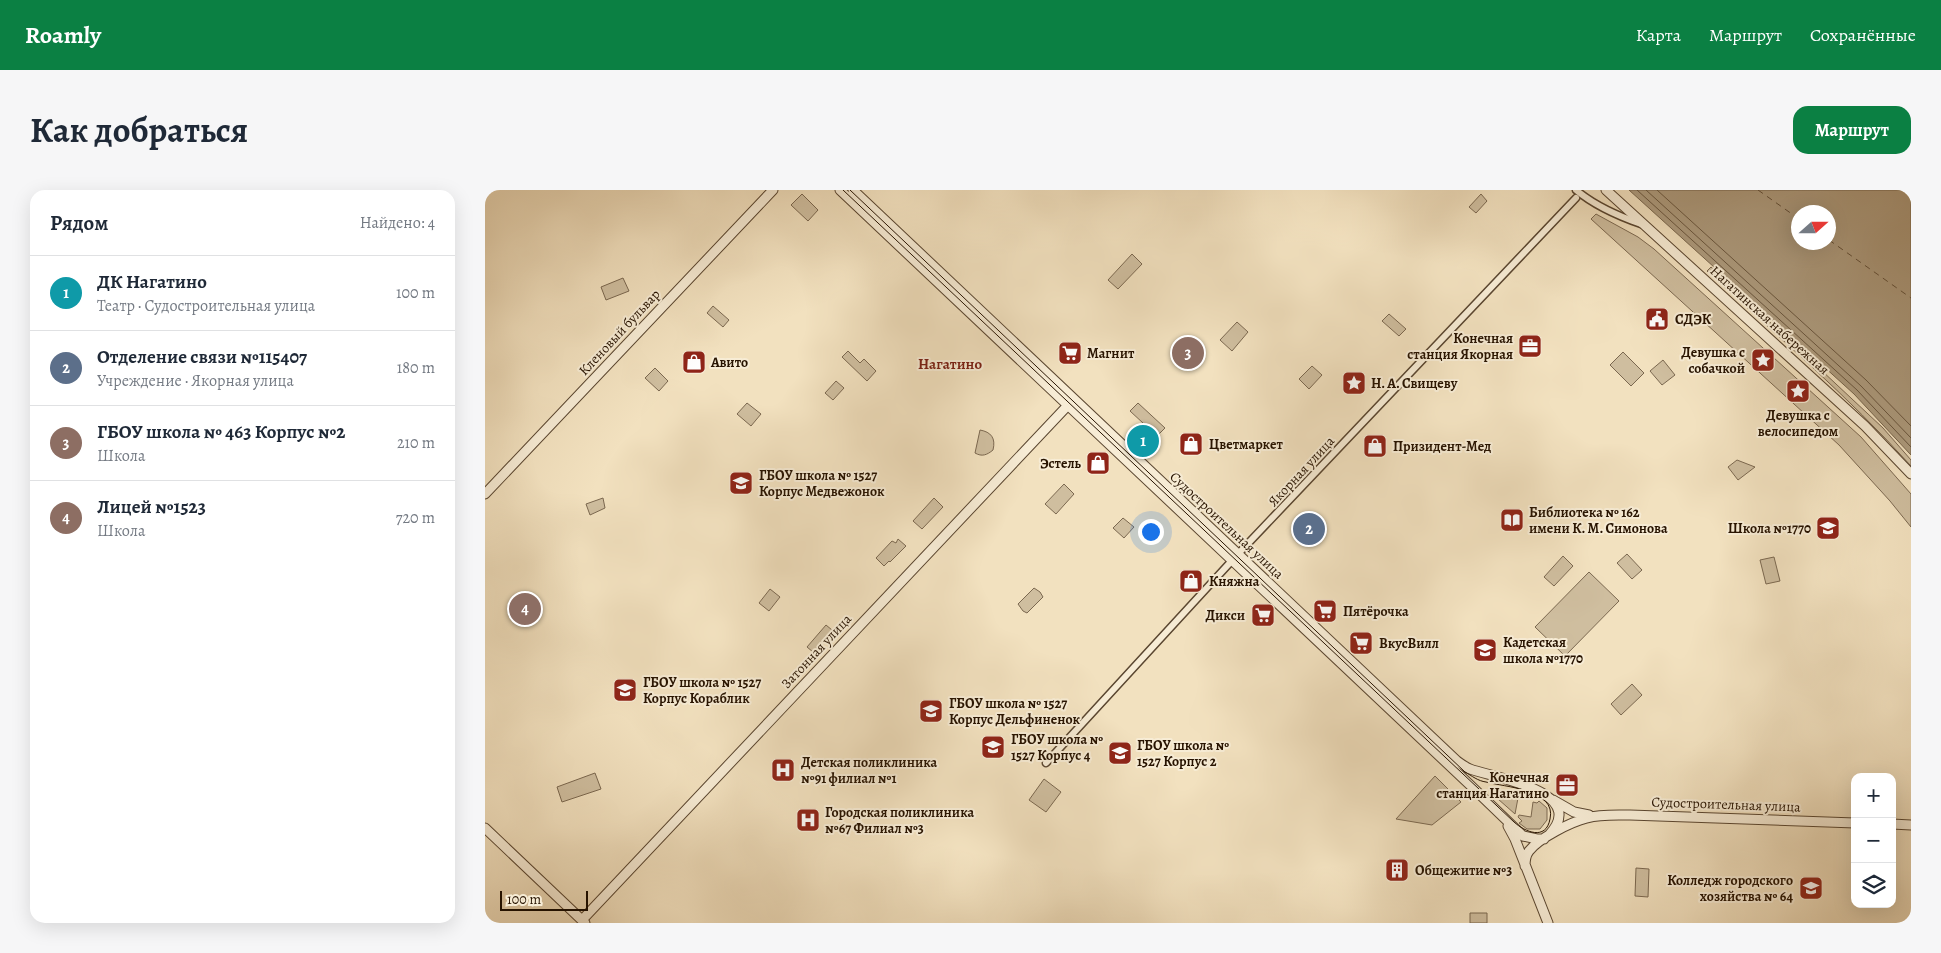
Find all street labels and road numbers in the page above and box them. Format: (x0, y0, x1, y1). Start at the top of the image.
street label: Нагатинская набережная (1706, 262, 1834, 379)
street label: Кленовый бульвар (574, 285, 664, 380)
street label: Якорная улица (1264, 432, 1339, 511)
street label: Судостроительная улица (1166, 467, 1288, 584)
street label: Затонная улица (777, 610, 856, 693)
street label: Судостроительная улица (1651, 792, 1802, 817)

